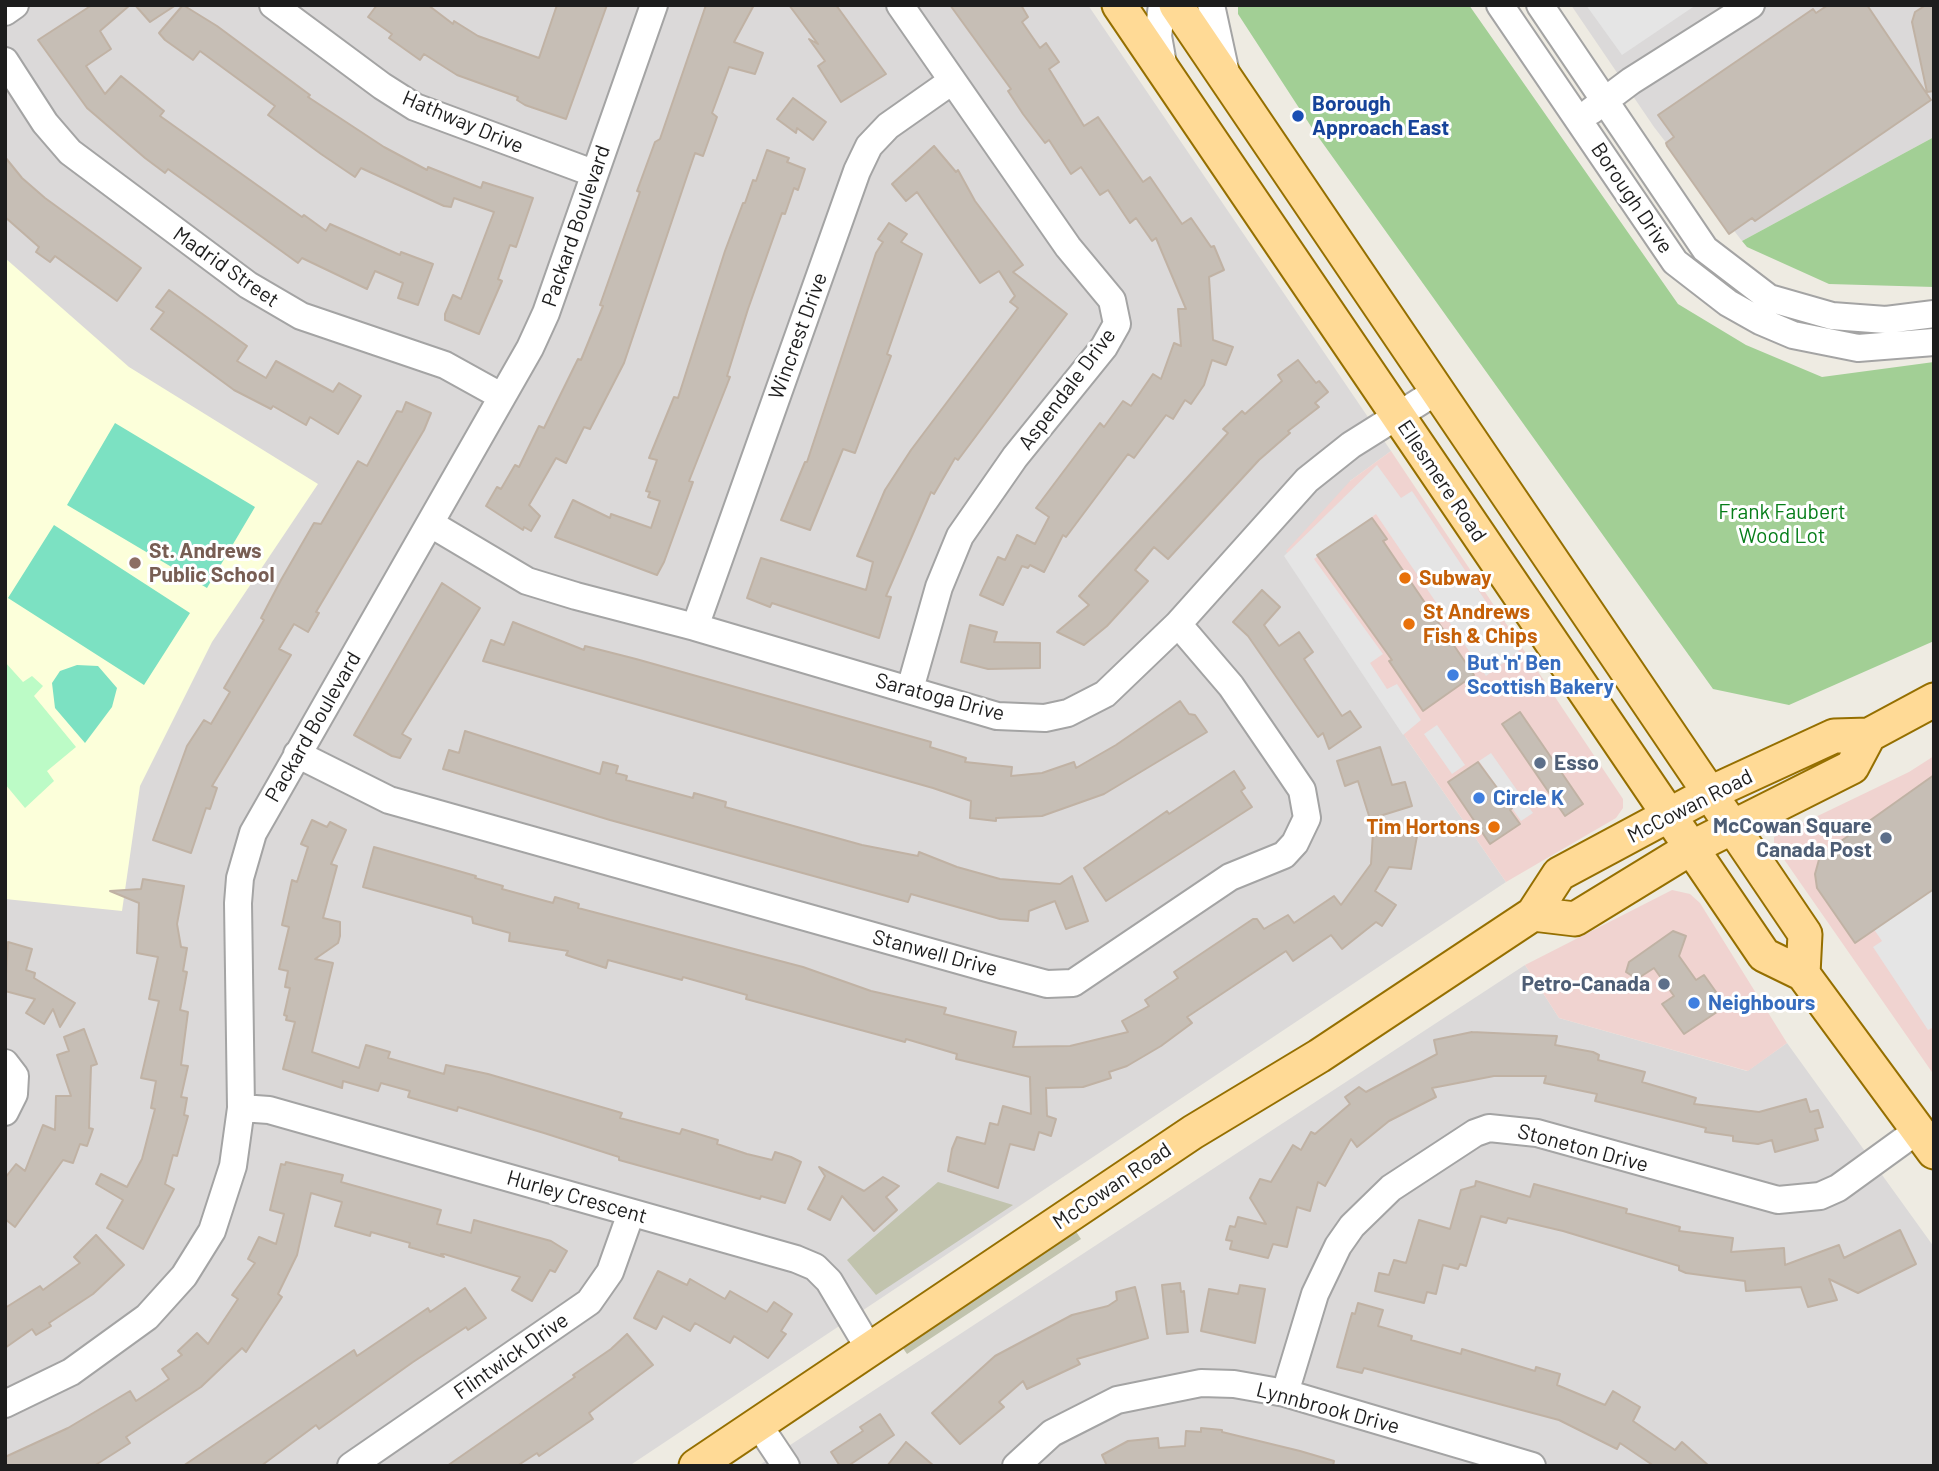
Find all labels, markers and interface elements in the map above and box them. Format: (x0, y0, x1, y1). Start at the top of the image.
street label: Hathway Drive (399, 85, 527, 159)
place label: Borough Approach East (1312, 91, 1449, 141)
marker: Borough Approach East (1290, 108, 1306, 124)
street label: Borough Drive (1586, 138, 1678, 258)
street label: Packard Boulevard (537, 142, 615, 310)
street label: Madrid Street (168, 221, 284, 313)
street label: Wincrest Drive (763, 269, 833, 403)
street label: Aspendale Drive (1013, 323, 1121, 455)
street label: Ellesmere Road (1392, 415, 1492, 547)
park label: Frank Faubert Wood Lot (1718, 499, 1846, 549)
place label: St. Andrews Public School (149, 538, 275, 588)
marker: St. Andrews Public School (127, 555, 143, 571)
place label: Subway (1419, 565, 1492, 591)
marker: Subway (1397, 570, 1413, 586)
place label: St Andrews Fish & Chips (1423, 599, 1537, 649)
marker: St Andrews Fish & Chips (1401, 616, 1417, 632)
street label: Packard Boulevard (260, 647, 366, 807)
place label: But 'n' Ben Scottish Bakery (1467, 650, 1614, 700)
marker: But 'n' Ben Scottish Bakery (1445, 667, 1461, 683)
street label: Saratoga Drive (873, 668, 1007, 726)
place label: Esso (1554, 750, 1599, 776)
marker: Esso (1532, 755, 1548, 771)
street label: McCowan Road (1623, 764, 1757, 848)
place label: Circle K (1493, 785, 1564, 811)
marker: Circle K (1471, 790, 1487, 806)
place label: McCowan Square Canada Post (1713, 813, 1872, 863)
place label: Tim Hortons (1366, 814, 1480, 840)
marker: Tim Hortons (1486, 819, 1502, 835)
marker: McCowan Square Canada Post (1878, 830, 1894, 846)
street label: Stanwell Drive (870, 924, 1000, 982)
place label: Petro-Canada (1521, 971, 1650, 997)
marker: Petro-Canada (1656, 976, 1672, 992)
place label: Neighbours (1708, 990, 1815, 1016)
marker: Neighbours (1686, 995, 1702, 1011)
street label: Stoneton Drive (1515, 1118, 1651, 1178)
street label: McCowan Road (1048, 1137, 1176, 1235)
street label: Hurley Crescent (504, 1165, 650, 1229)
street label: Flintwick Drive (449, 1307, 573, 1405)
street label: Lynnbrook Drive (1254, 1377, 1402, 1439)

